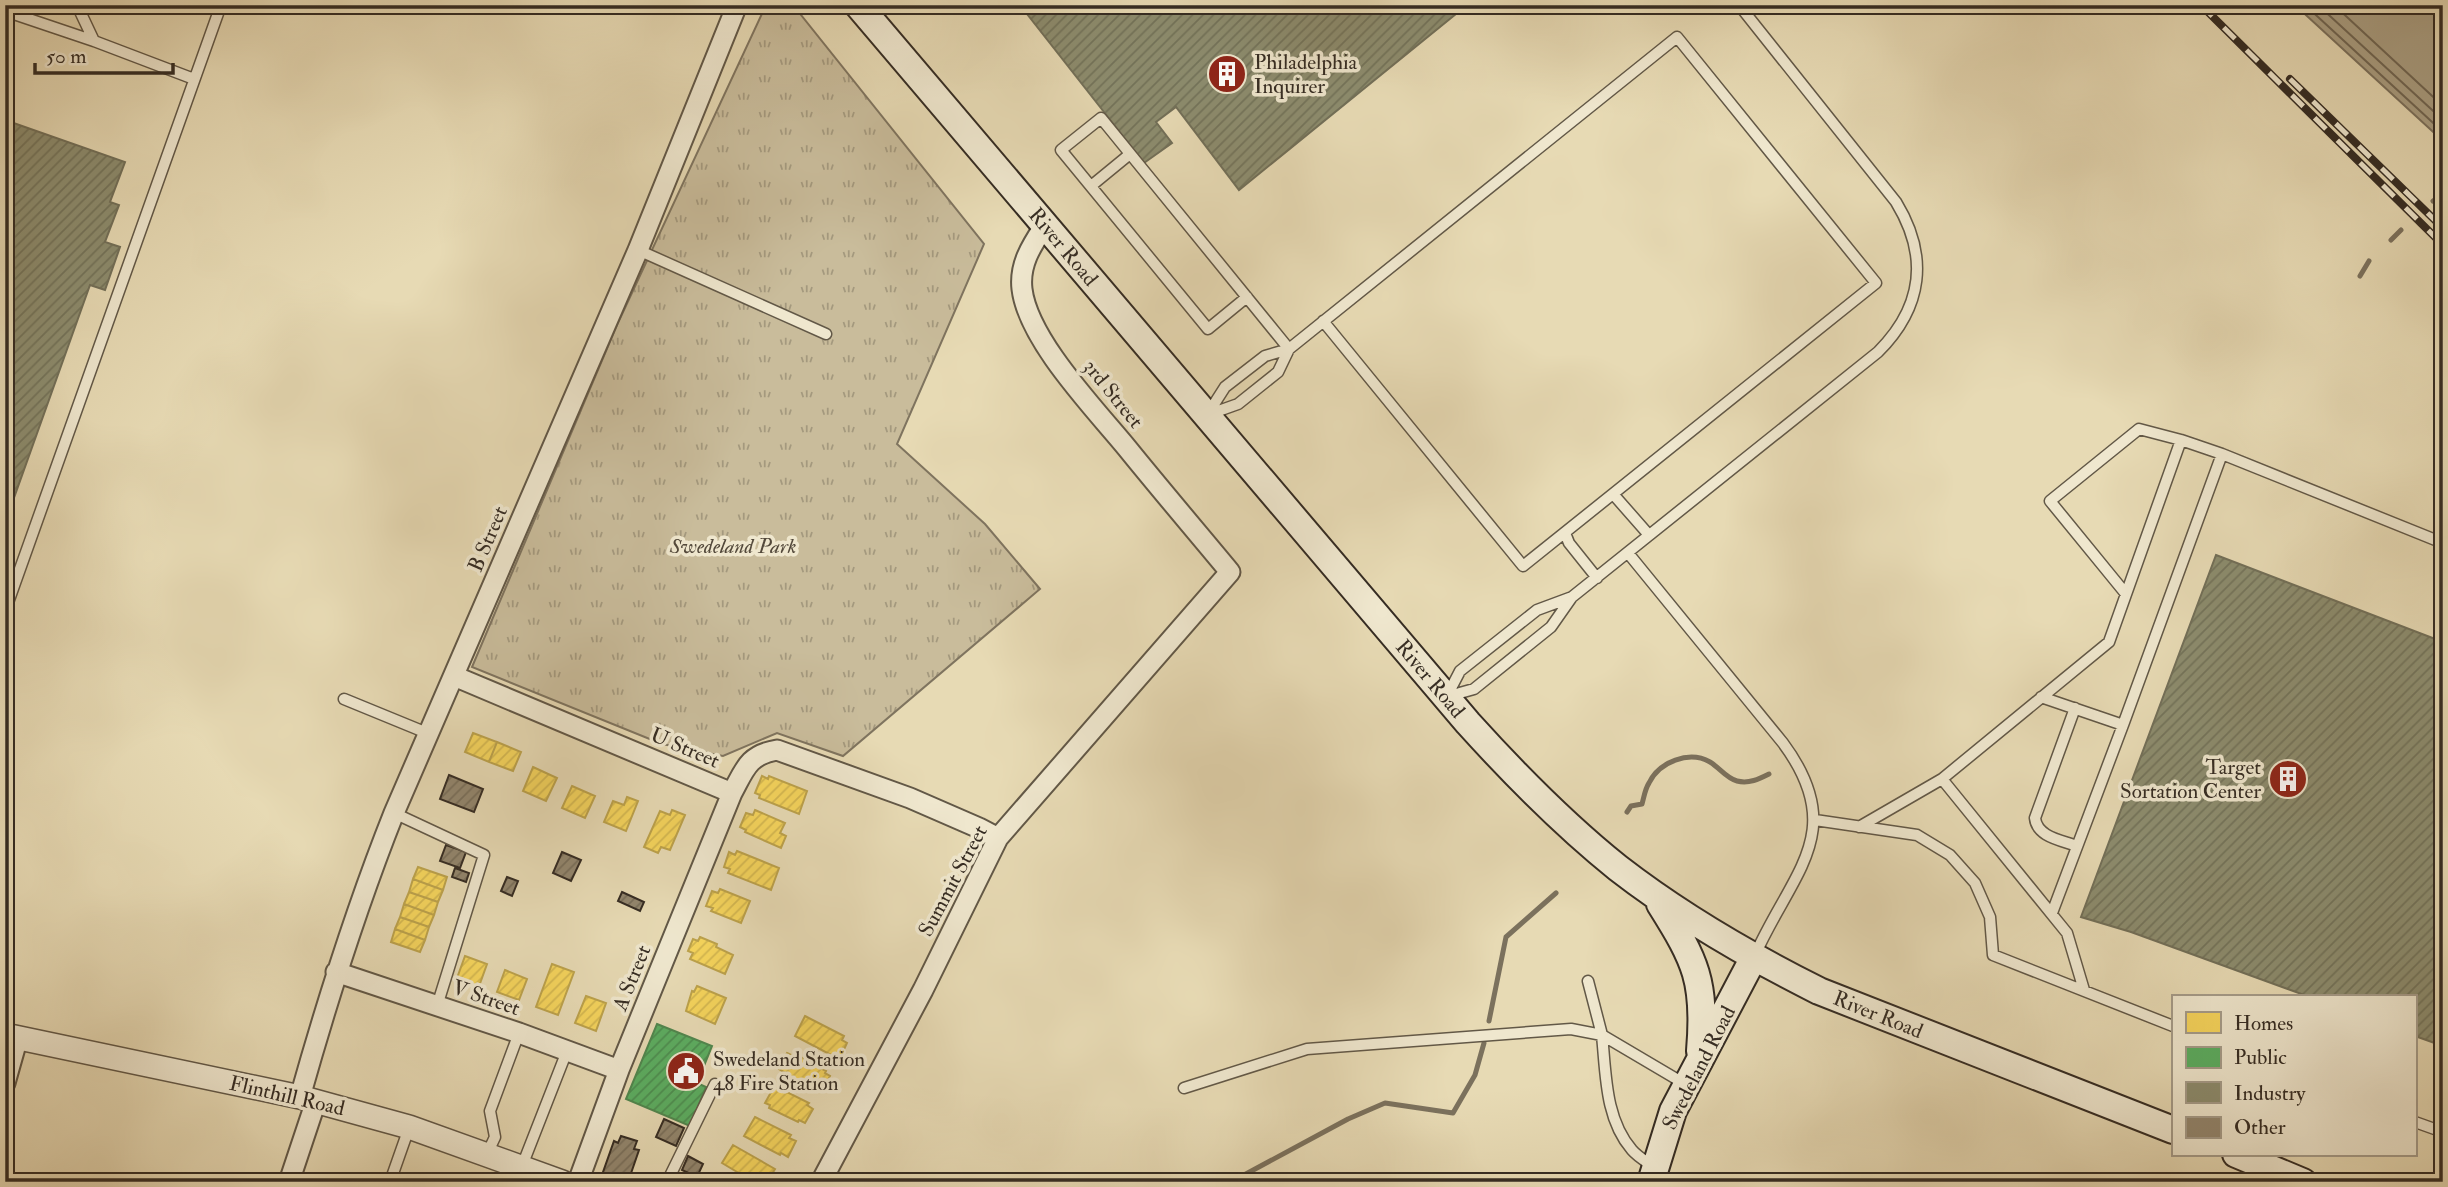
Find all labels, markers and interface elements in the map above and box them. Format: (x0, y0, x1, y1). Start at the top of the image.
scale bar (35, 32, 173, 76)
text: 50 m (46, 43, 87, 70)
place label: Philadelphia Inquirer (1254, 49, 1357, 100)
building icon: Philadelphia Inquirer (1206, 53, 1248, 95)
street label: River Road (1022, 202, 1104, 292)
street label: 3rd Street (1077, 354, 1149, 434)
street label: B Street (462, 502, 514, 576)
park label: Swedeland Park (669, 533, 796, 560)
street label: River Road (1389, 634, 1471, 724)
street label: U Street (646, 721, 724, 775)
place label: Target Sortation Center (2120, 754, 2261, 805)
building icon: Target Sortation Center (2267, 758, 2309, 800)
street label: Summit Street (912, 820, 994, 941)
street label: A Street (606, 941, 657, 1016)
street label: V Street (449, 974, 524, 1022)
street label: River Road (1829, 985, 1927, 1045)
legend (2172, 995, 2416, 1156)
street label: Swedeland Road (1656, 1001, 1742, 1135)
text: Homes (2234, 1010, 2293, 1037)
text: Public (2234, 1044, 2287, 1071)
place label: Swedeland Station 48 Fire Station (713, 1046, 865, 1097)
public building icon: Swedeland Station 48 Fire Station (665, 1050, 707, 1092)
street label: Flinthill Road (227, 1070, 348, 1123)
text: Industry (2234, 1080, 2306, 1107)
text: Other (2234, 1114, 2286, 1141)

